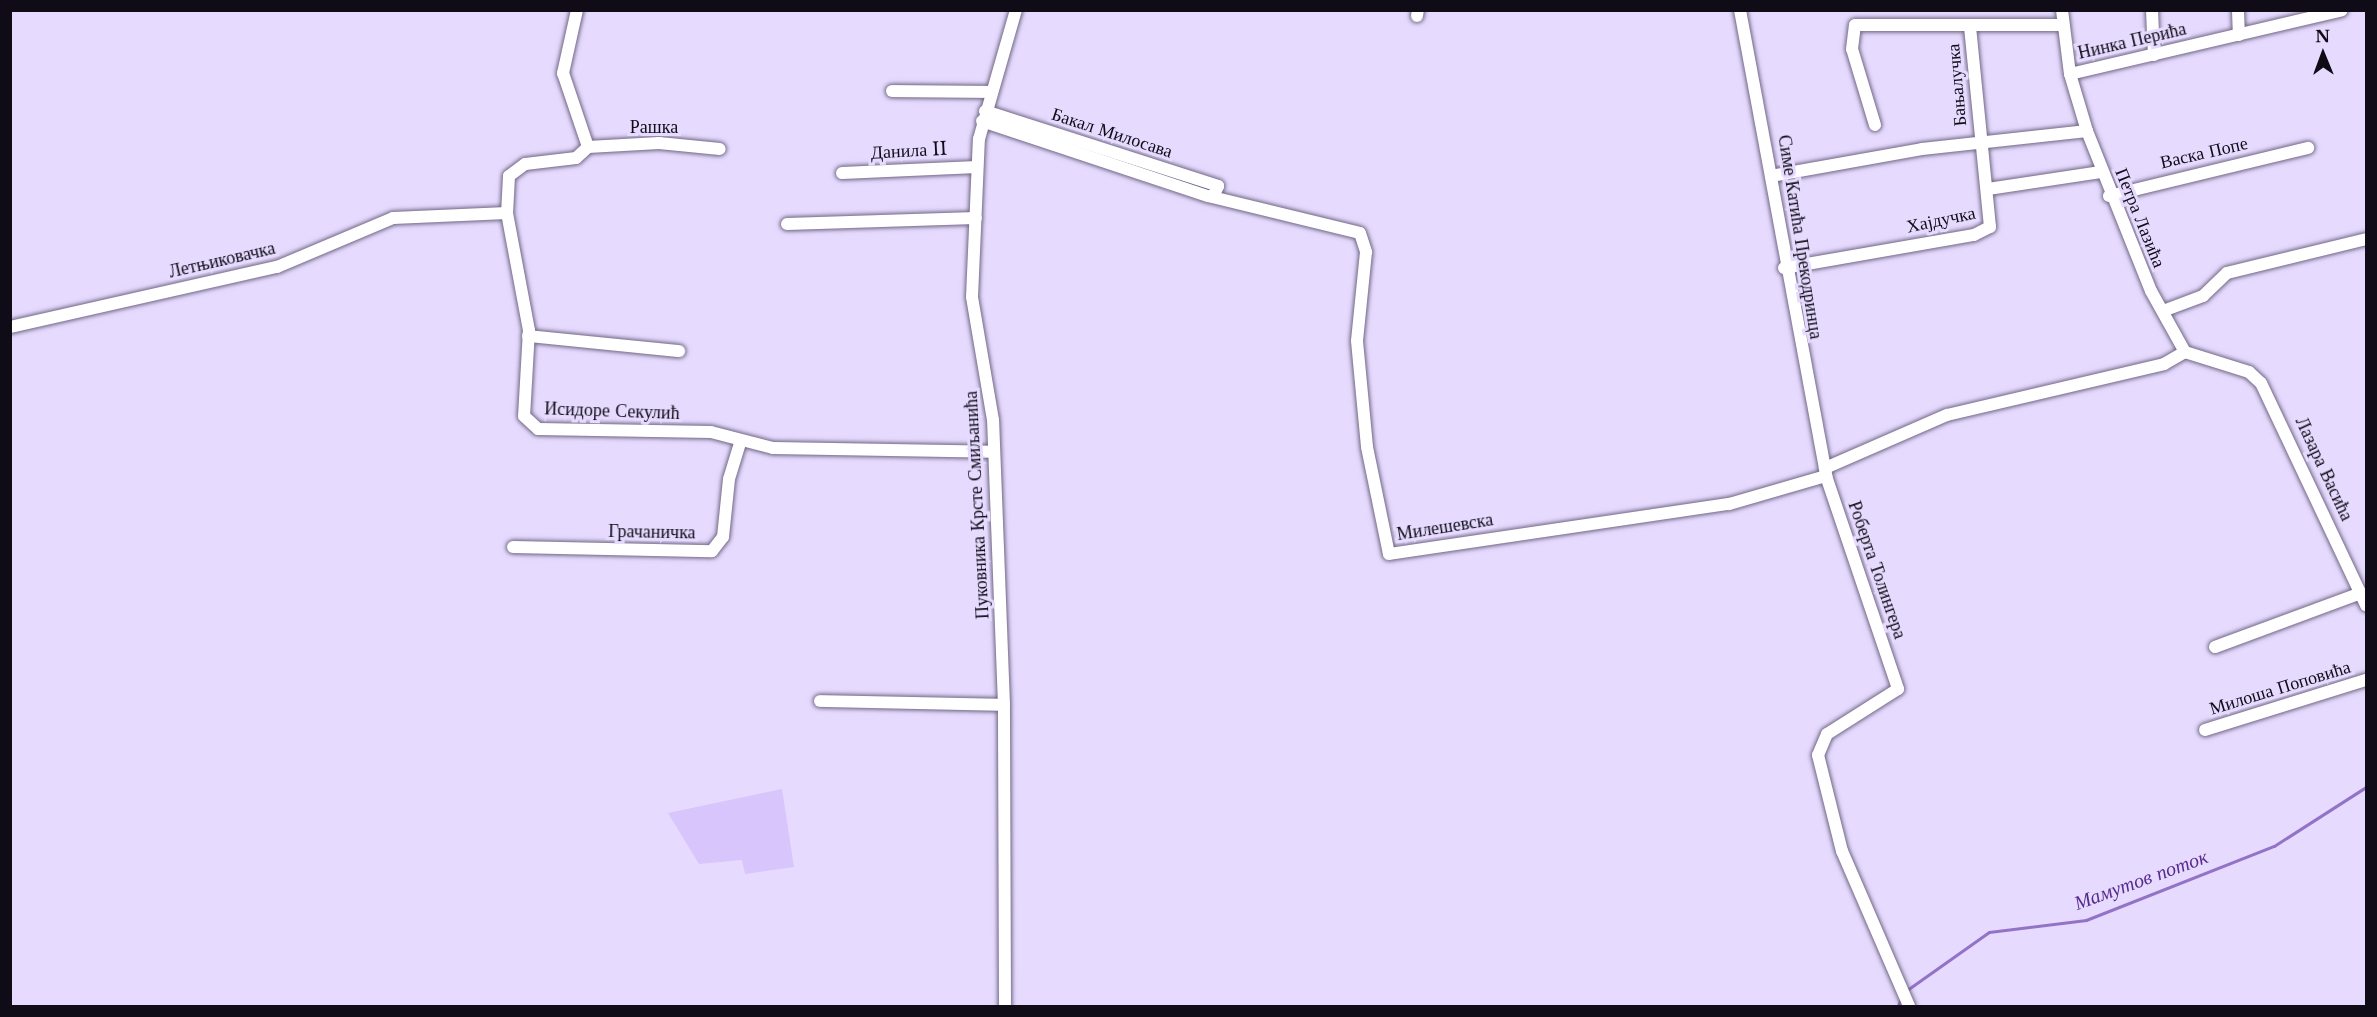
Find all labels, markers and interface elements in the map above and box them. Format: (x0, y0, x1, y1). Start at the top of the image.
street label: Нинка Перића (2076, 18, 2188, 64)
north arrow (2293, 24, 2353, 84)
text: N (2315, 26, 2330, 46)
street label: Бањалучка (1943, 43, 1971, 127)
street label: Бакал Милосава (1049, 103, 1175, 163)
street label: Рашка (630, 116, 678, 138)
street label: Васка Попе (2158, 132, 2250, 174)
street label: Симе Катића Прекодринца (1773, 133, 1827, 341)
street label: Данила II (870, 138, 948, 164)
street label: Петра Лазића (2110, 165, 2170, 271)
street label: Хајдучка (1905, 202, 1977, 238)
street label: Летњиковачка (167, 237, 277, 283)
street label: Пуковника Крсте Смиљанића (960, 390, 994, 620)
street label: Исидоре Секулић (544, 398, 680, 424)
street label: Лазара Васића (2291, 414, 2357, 524)
street label: Роберта Толингера (1843, 498, 1911, 642)
street label: Милешевска (1395, 509, 1495, 545)
street label: Грачаничка (608, 520, 696, 544)
street label: Милоша Поповића (2207, 656, 2353, 720)
water label: Мамутов поток (2071, 845, 2211, 915)

